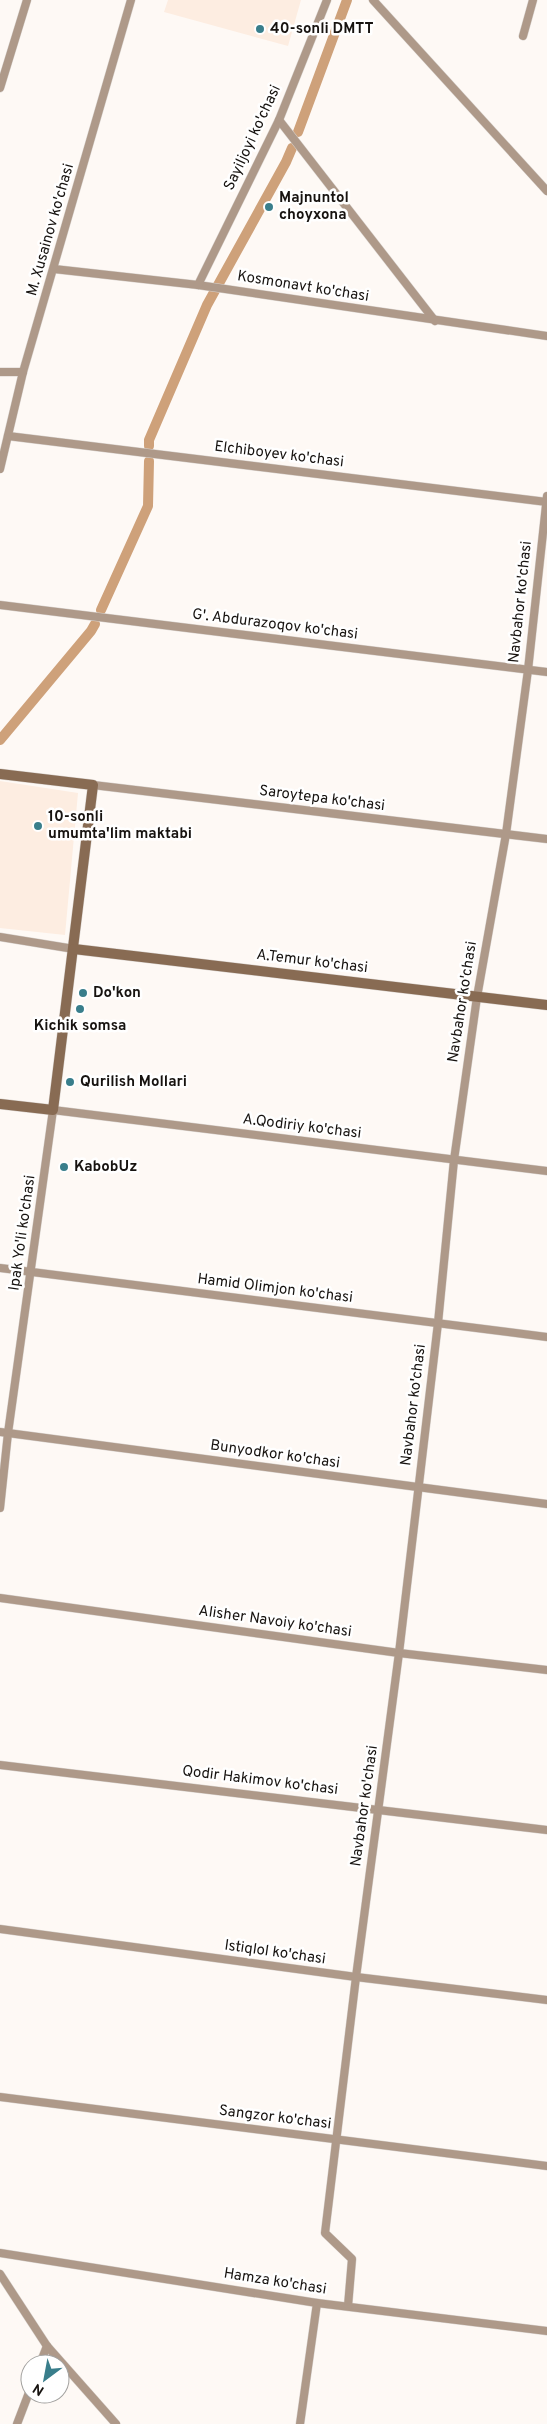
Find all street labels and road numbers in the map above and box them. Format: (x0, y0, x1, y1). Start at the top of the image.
street label: Sayiljoyi ko'chasi (220, 82, 286, 194)
street label: M. Xusainov ko'chasi (23, 162, 79, 298)
street label: Kosmonavt ko'chasi (236, 267, 370, 307)
street label: Elchiboyev ko'chasi (213, 438, 345, 472)
street label: Navbahor ko'chasi (505, 540, 537, 664)
street label: G'. Abdurazoqov ko'chasi (191, 605, 359, 645)
street label: Saroytepa ko'chasi (258, 782, 386, 816)
street label: Navbahor ko'chasi (444, 940, 482, 1064)
street label: A.Temur ko'chasi (255, 946, 369, 978)
street label: A.Qodiriy ko'chasi (242, 1110, 362, 1144)
street label: Ipak Yo'li ko'chasi (5, 1174, 41, 1292)
street label: Hamid Olimjon ko'chasi (196, 1270, 354, 1308)
street label: Navbahor ko'chasi (397, 1343, 431, 1467)
street label: Bunyodkor ko'chasi (209, 1436, 341, 1474)
street label: Alisher Navoiy ko'chasi (197, 1602, 353, 1642)
street label: Navbahor ko'chasi (347, 1744, 383, 1868)
street label: Qodir Hakimov ko'chasi (181, 1762, 339, 1800)
street label: Istiqlol ko'chasi (223, 1936, 327, 1970)
street label: Sangzor ko'chasi (218, 2102, 332, 2134)
street label: Hamza ko'chasi (222, 2265, 328, 2299)

